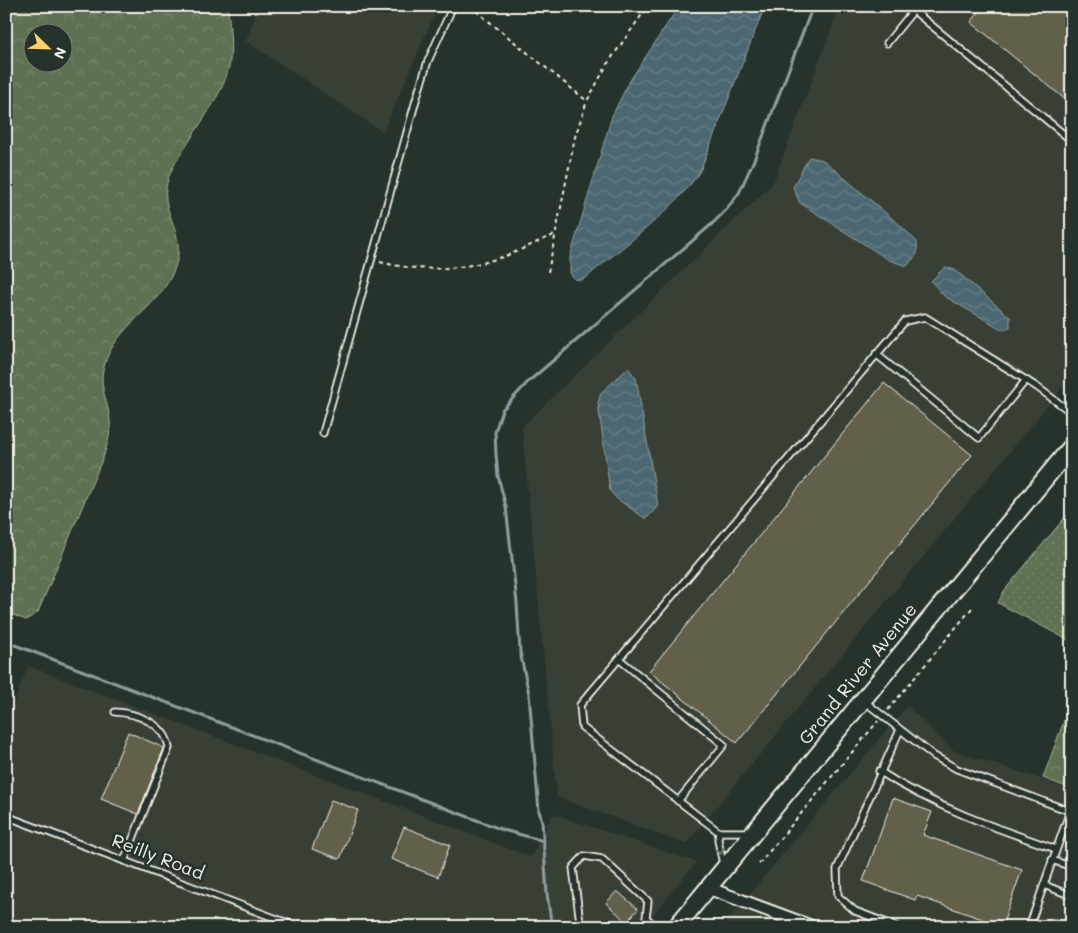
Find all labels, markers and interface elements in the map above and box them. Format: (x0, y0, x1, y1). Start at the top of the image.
north arrow (22, 22, 72, 72)
text: N (50, 45, 71, 62)
street label: Grand River Avenue (793, 598, 922, 749)
street label: Reilly Road (109, 827, 208, 885)
one-way arrow (714, 847, 725, 855)

